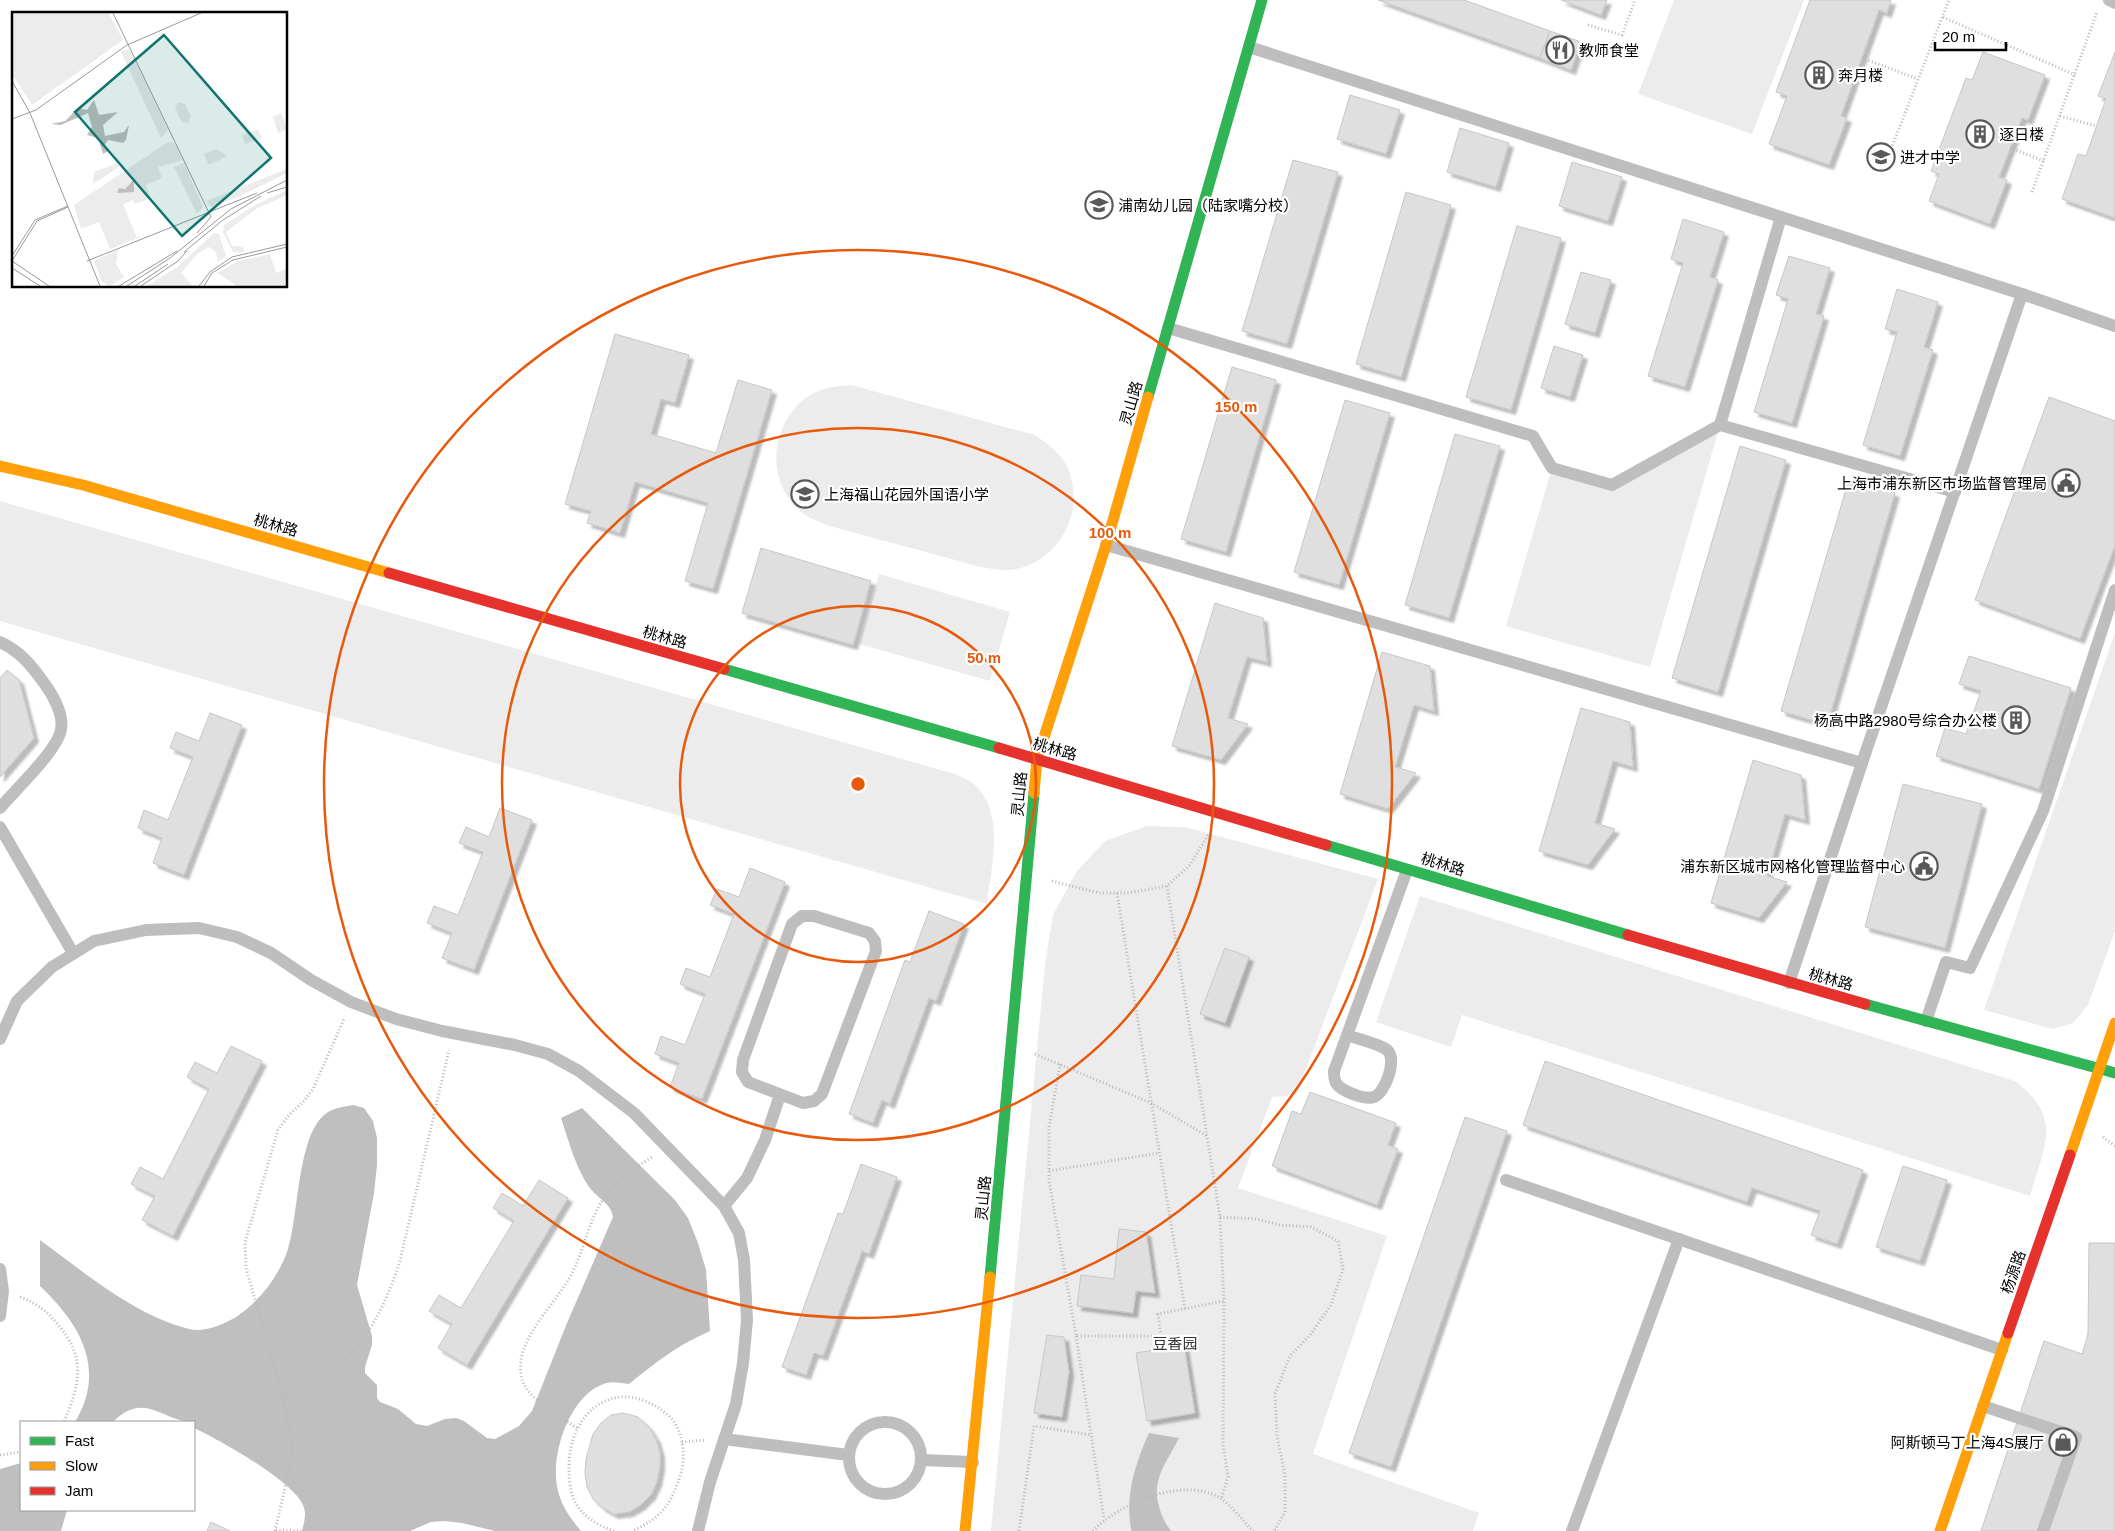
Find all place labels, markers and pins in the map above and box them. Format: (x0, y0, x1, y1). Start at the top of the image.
restaurant icon: 教师食堂 (1545, 35, 1575, 65)
place label: 教师食堂 (1579, 42, 1639, 59)
building icon: 奔月楼 (1804, 60, 1834, 90)
place label: 奔月楼 (1838, 67, 1883, 84)
building icon: 逐日楼 (1965, 119, 1995, 149)
place label: 逐日楼 (1999, 126, 2044, 143)
school or university icon: 进才中学 (1866, 142, 1896, 172)
place label: 进才中学 (1900, 149, 1960, 166)
school or university icon: 浦南幼儿园（陆家嘴分校） (1084, 190, 1114, 220)
place label: 浦南幼儿园（陆家嘴分校） (1118, 197, 1298, 214)
public building icon: 上海市浦东新区市场监督管理局 (2051, 468, 2081, 498)
place label: 上海市浦东新区市场监督管理局 (1837, 475, 2047, 492)
school or university icon: 上海福山花园外国语小学 (790, 479, 820, 509)
place label: 上海福山花园外国语小学 (824, 486, 989, 503)
building icon: 杨高中路2980号综合办公楼 (2001, 705, 2031, 735)
place label: 杨高中路2980号综合办公楼 (1814, 712, 1997, 729)
centre of rings (849, 775, 867, 793)
public building icon: 浦东新区城市网格化管理监督中心 (1909, 851, 1939, 881)
place label: 浦东新区城市网格化管理监督中心 (1680, 858, 1905, 875)
shop icon: 阿斯顿马丁上海4S展厅 (2048, 1427, 2078, 1457)
place label: 阿斯顿马丁上海4S展厅 (1891, 1434, 2044, 1451)

